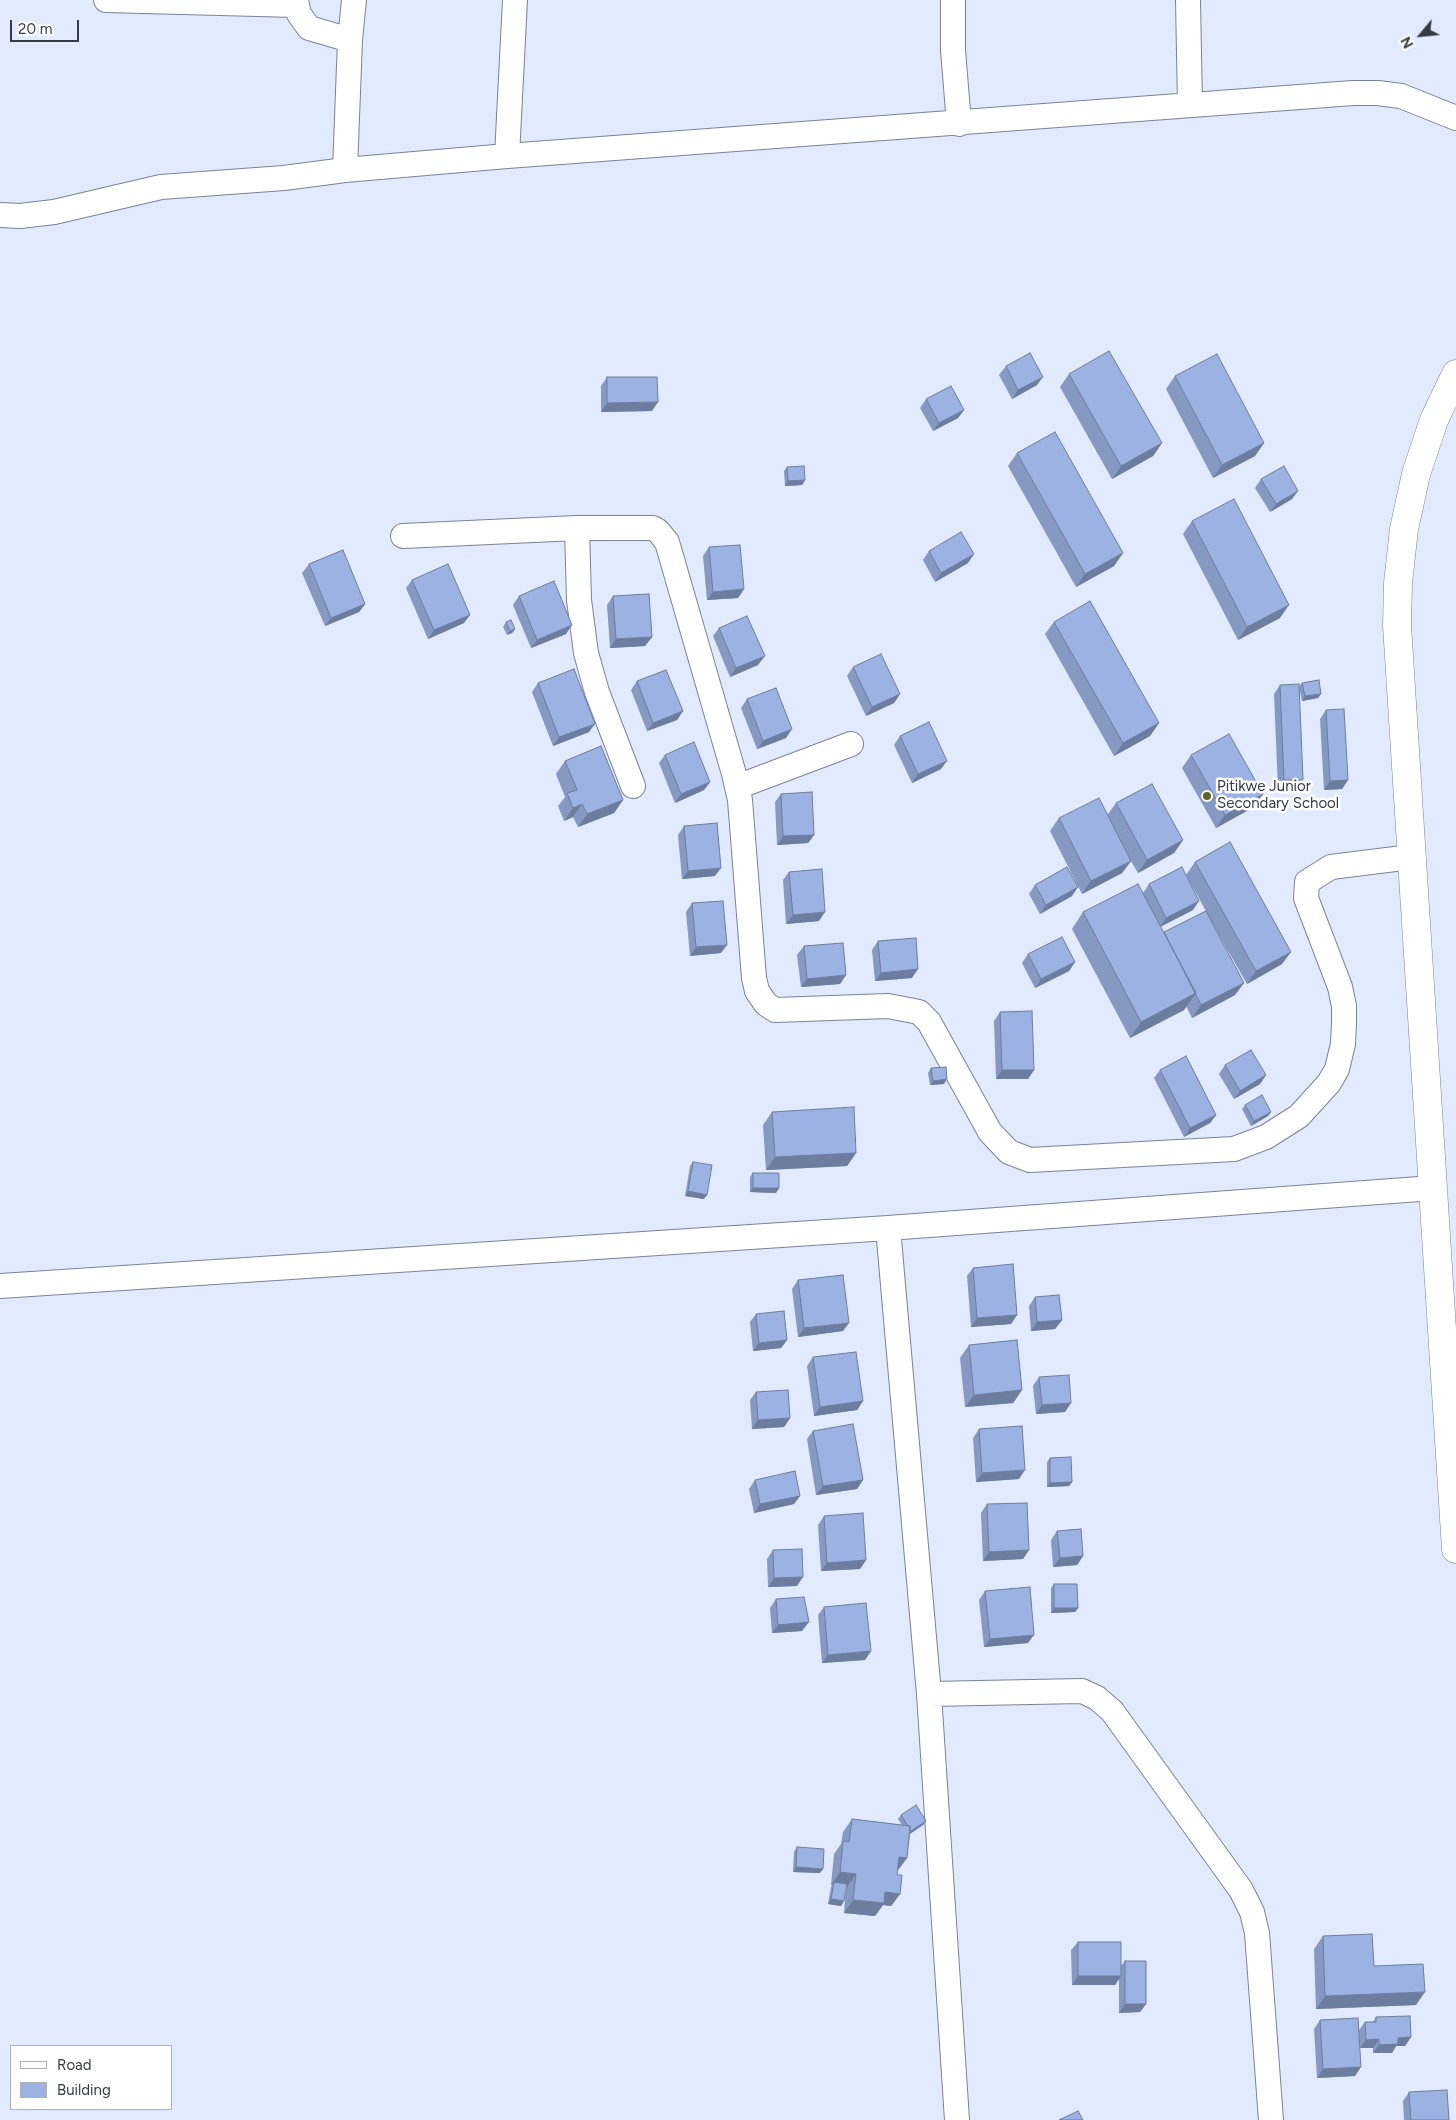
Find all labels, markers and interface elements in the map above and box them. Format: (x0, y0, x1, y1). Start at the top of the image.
scale bar (12, 10, 81, 42)
north arrow (1396, 10, 1446, 60)
text: 20 m (18, 20, 52, 38)
text: N (1397, 34, 1417, 51)
place label: Pitikwe Junior Secondary School (1217, 778, 1339, 813)
marker: Pitikwe Junior Secondary School (1201, 790, 1213, 802)
legend (10, 2045, 172, 2110)
text: Road (57, 2056, 92, 2074)
text: Building (57, 2081, 111, 2099)

